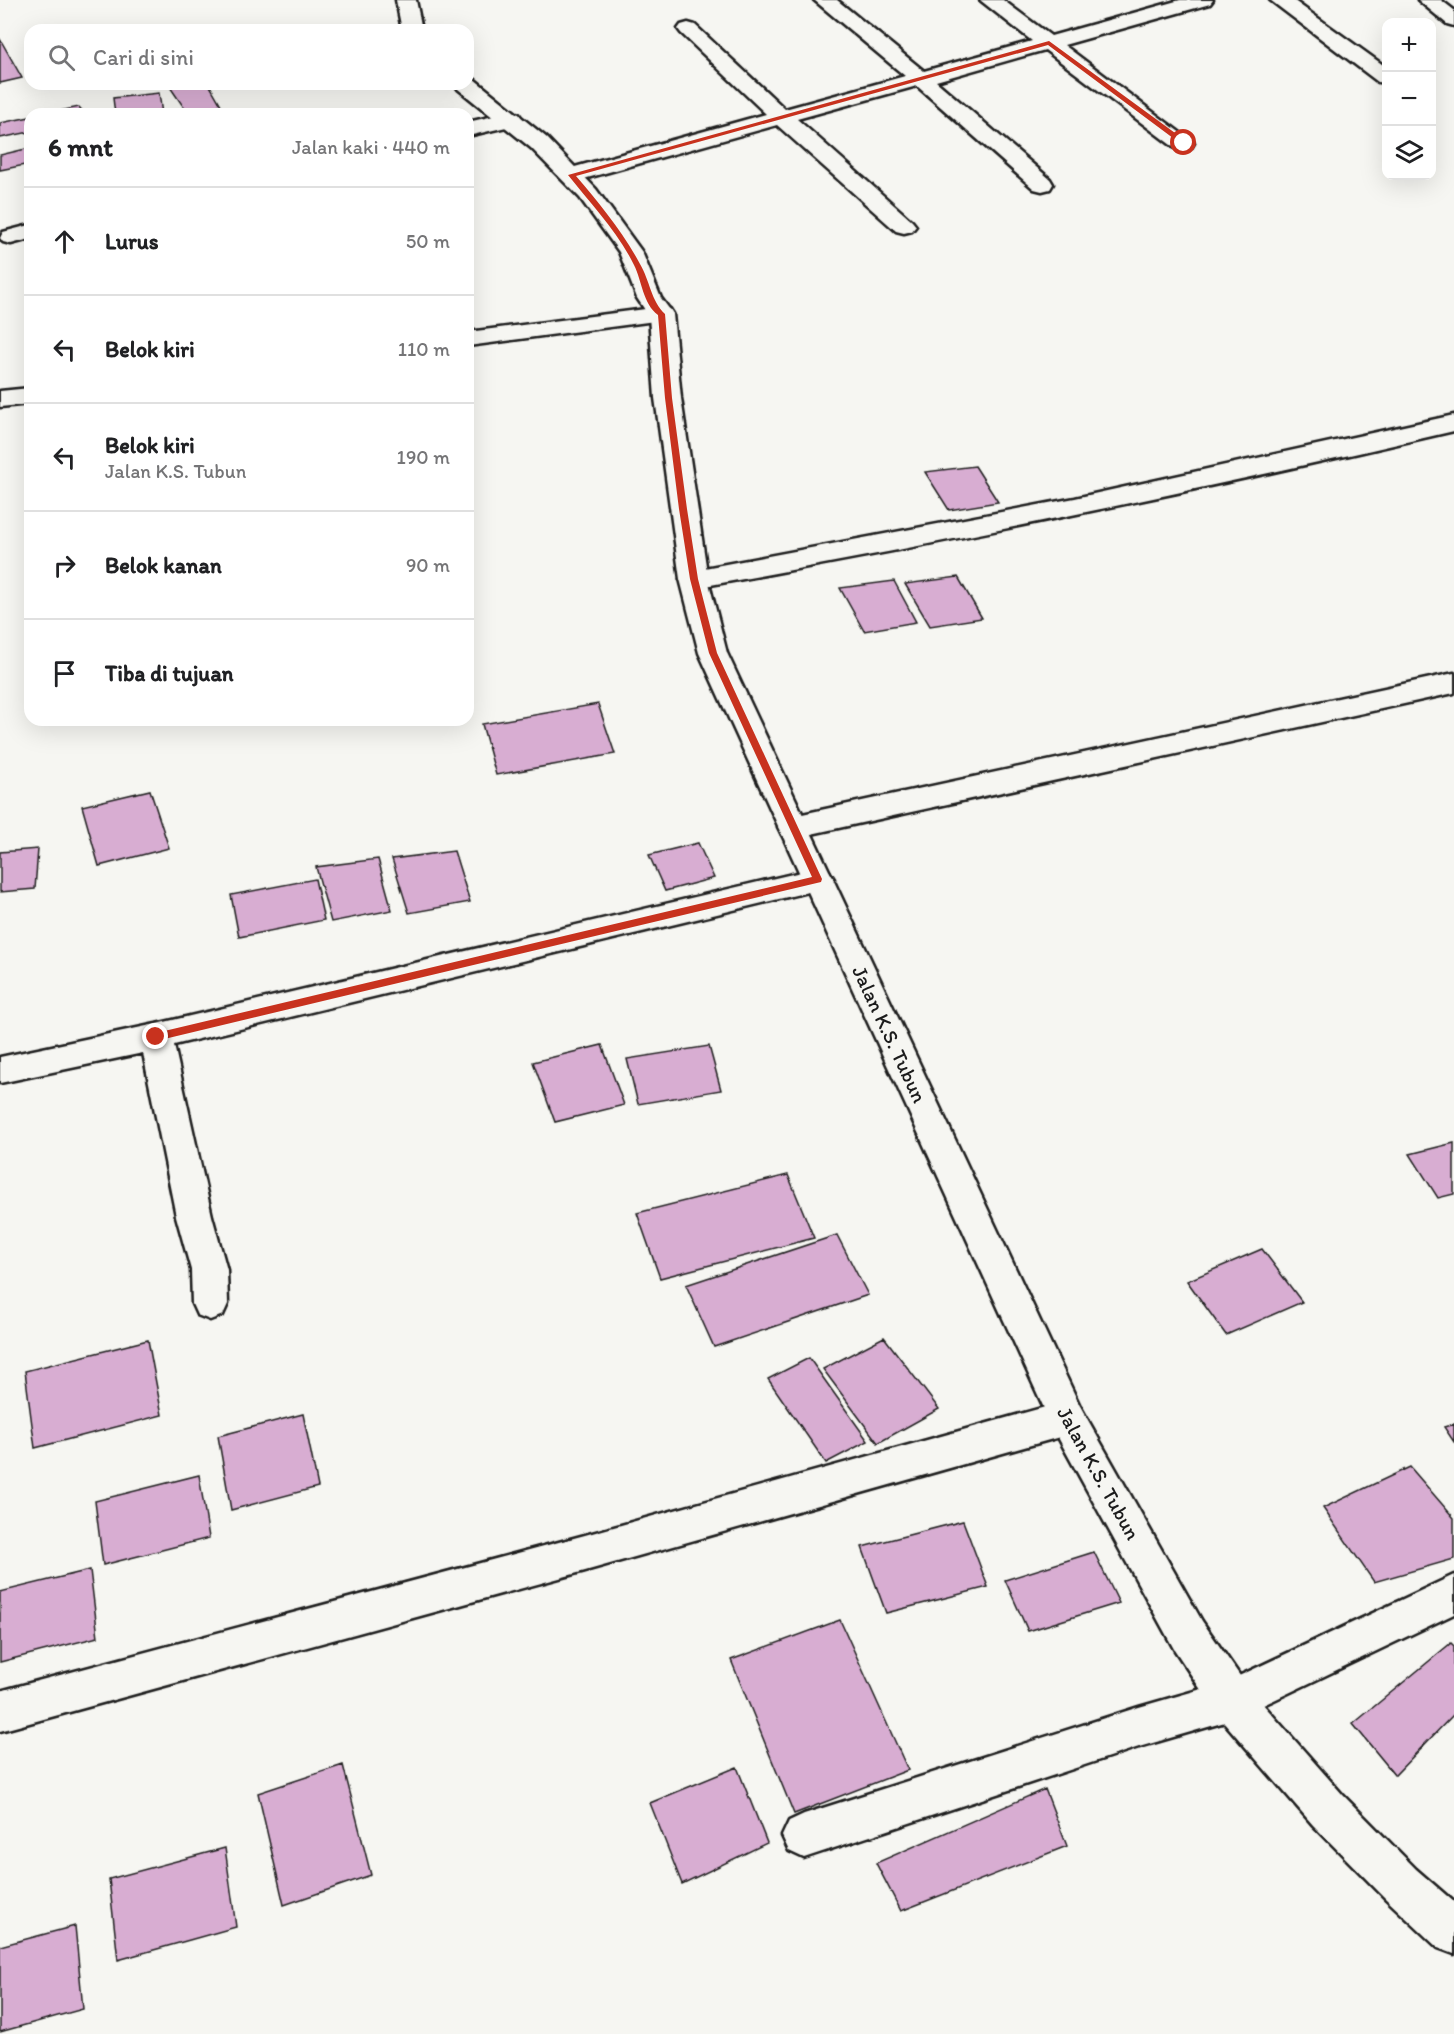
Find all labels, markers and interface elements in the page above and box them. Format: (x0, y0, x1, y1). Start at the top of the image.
map controls (1382, 18, 1436, 180)
button: + (1382, 18, 1436, 72)
search box (24, 24, 474, 90)
icon: search (45, 41, 78, 74)
text: Cari di sini (93, 44, 194, 71)
button: − (1382, 72, 1436, 126)
button: layers (1382, 126, 1436, 180)
route start (1170, 129, 1196, 155)
text: 6 mnt (48, 131, 113, 163)
text: Jalan kaki · 440 m (292, 135, 450, 159)
icon: ahead (48, 225, 81, 258)
text: Lurus (105, 228, 159, 255)
text: 50 m (406, 229, 450, 253)
icon: left (48, 333, 81, 366)
text: Belok kiri (105, 336, 195, 363)
text: 110 m (398, 337, 450, 361)
text: Belok kiri (105, 432, 195, 459)
icon: left (48, 441, 81, 474)
text: 190 m (397, 445, 450, 469)
text: Jalan K.S. Tubun (105, 459, 246, 483)
icon: right (48, 549, 81, 582)
text: Belok kanan (105, 552, 222, 579)
text: 90 m (406, 553, 450, 577)
icon: arrive (48, 657, 81, 690)
text: Tiba di tujuan (105, 660, 234, 687)
street label: Jalan K.S. Tubun (847, 961, 933, 1107)
route end (142, 1023, 168, 1049)
street label: Jalan K.S. Tubun (1052, 1402, 1146, 1544)

